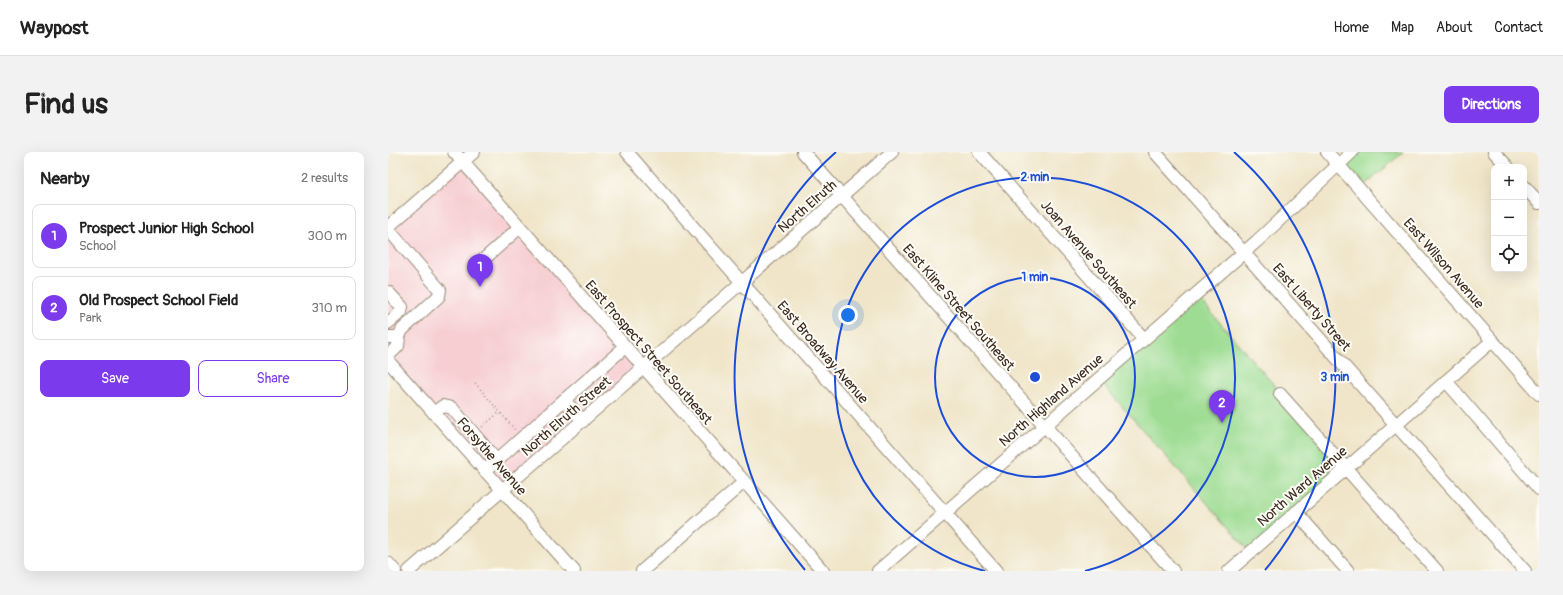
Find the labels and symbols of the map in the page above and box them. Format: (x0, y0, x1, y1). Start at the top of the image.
text: 2 min (1021, 170, 1050, 185)
street label: North Elruth (775, 176, 840, 236)
street label: Joan Avenue Southeast (1037, 197, 1140, 312)
street label: East Wilson Avenue (1400, 215, 1488, 312)
street label: East Kline Street Southeast (899, 241, 1018, 374)
pin: 1 (467, 254, 493, 287)
street label: East Liberty Street (1269, 260, 1355, 355)
text: 1 min (1022, 270, 1049, 285)
street label: East Prospect Street Southeast (581, 277, 716, 428)
street label: East Broadway Avenue (773, 298, 872, 407)
your location (838, 305, 858, 325)
street label: North Highland Avenue (996, 350, 1107, 450)
centre of rings (1028, 370, 1042, 384)
text: 3 min (1321, 370, 1350, 385)
street label: North Elruth Street (518, 373, 615, 460)
pin: 2 (1209, 390, 1235, 423)
street label: Forsythe Avenue (453, 414, 530, 499)
street label: North Ward Avenue (1254, 443, 1351, 530)

